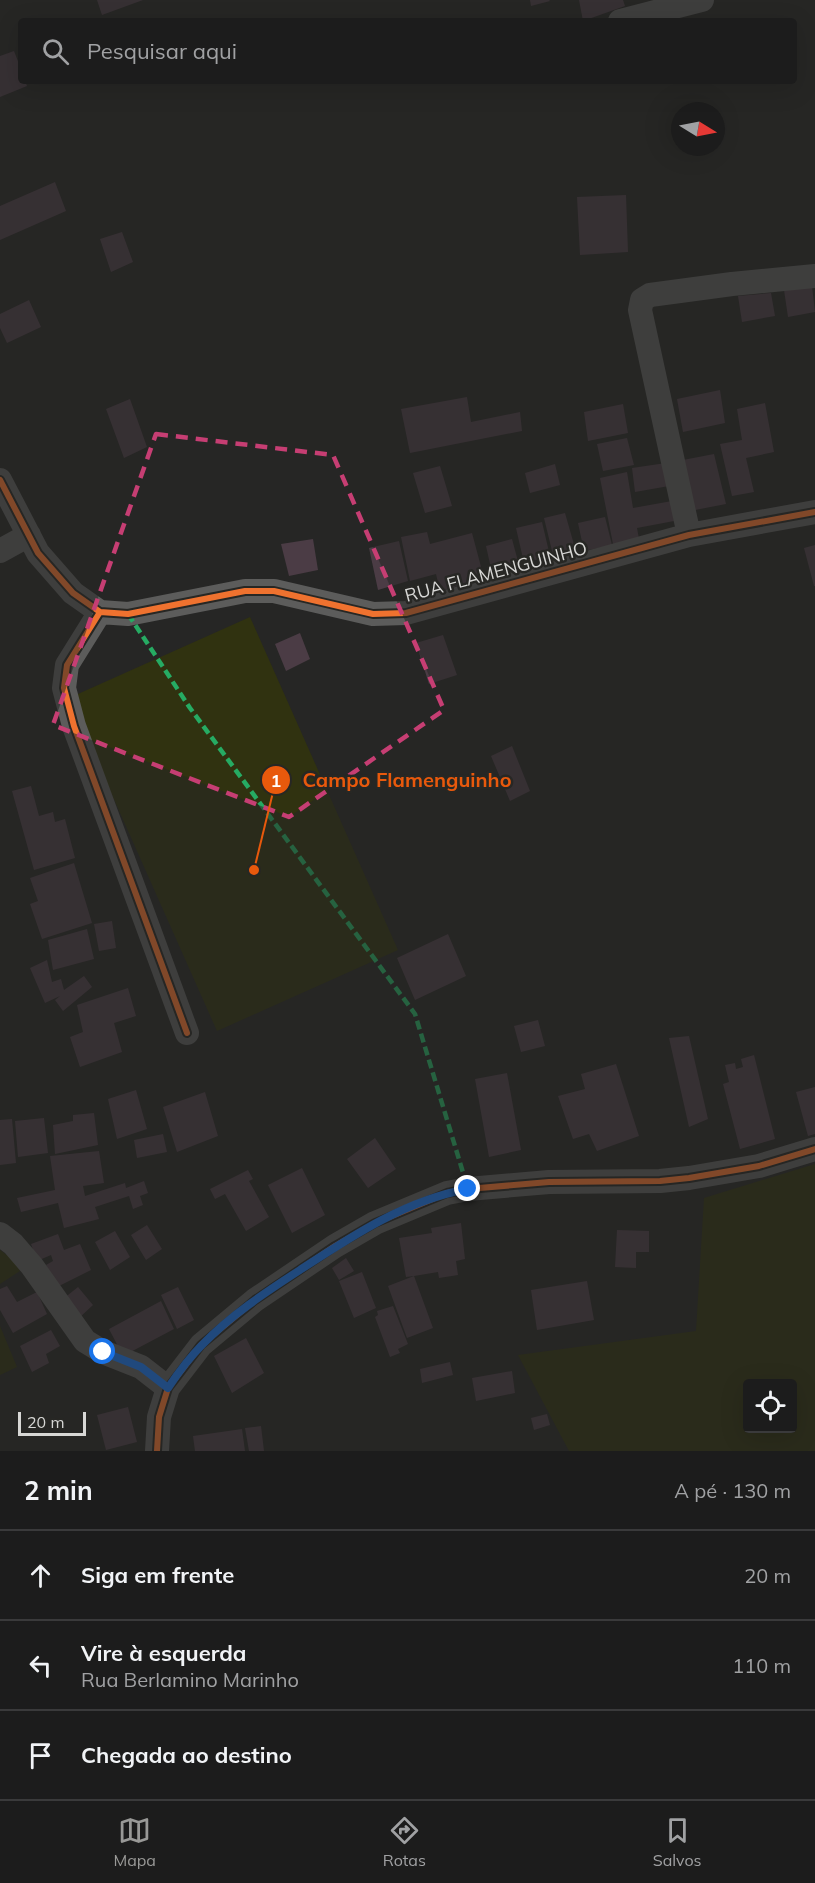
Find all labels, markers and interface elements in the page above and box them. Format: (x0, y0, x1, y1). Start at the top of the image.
search box (18, 18, 797, 84)
icon: search (39, 35, 72, 68)
text: Pesquisar aqui (87, 37, 237, 65)
north arrow (671, 102, 725, 156)
street label: RUA FLAMENGUINHO (402, 536, 590, 607)
callout: Campo Flamenguinho (261, 761, 524, 799)
text: Campo Flamenguinho (302, 767, 512, 792)
text: 1 (271, 769, 281, 792)
route end (454, 1175, 480, 1201)
route start (89, 1338, 115, 1364)
map controls (743, 1379, 797, 1433)
button: locate (743, 1379, 797, 1433)
scale bar (18, 1409, 86, 1436)
text: 20 m (27, 1412, 64, 1432)
text: 2 min (24, 1474, 93, 1507)
text: A pé · 130 m (674, 1478, 791, 1503)
icon: ahead (24, 1559, 57, 1592)
text: Siga em frente (81, 1561, 234, 1589)
text: 20 m (744, 1563, 791, 1588)
text: Vire à esquerda (81, 1639, 246, 1667)
icon: left (24, 1649, 57, 1682)
text: 110 m (732, 1653, 791, 1678)
text: Rua Berlamino Marinho (81, 1667, 299, 1692)
icon: arrive (24, 1739, 57, 1772)
text: Chegada ao destino (81, 1741, 292, 1769)
tab: Mapa (113, 1814, 156, 1870)
tab: Rotas (383, 1814, 426, 1870)
tab: Salvos (653, 1814, 702, 1870)

